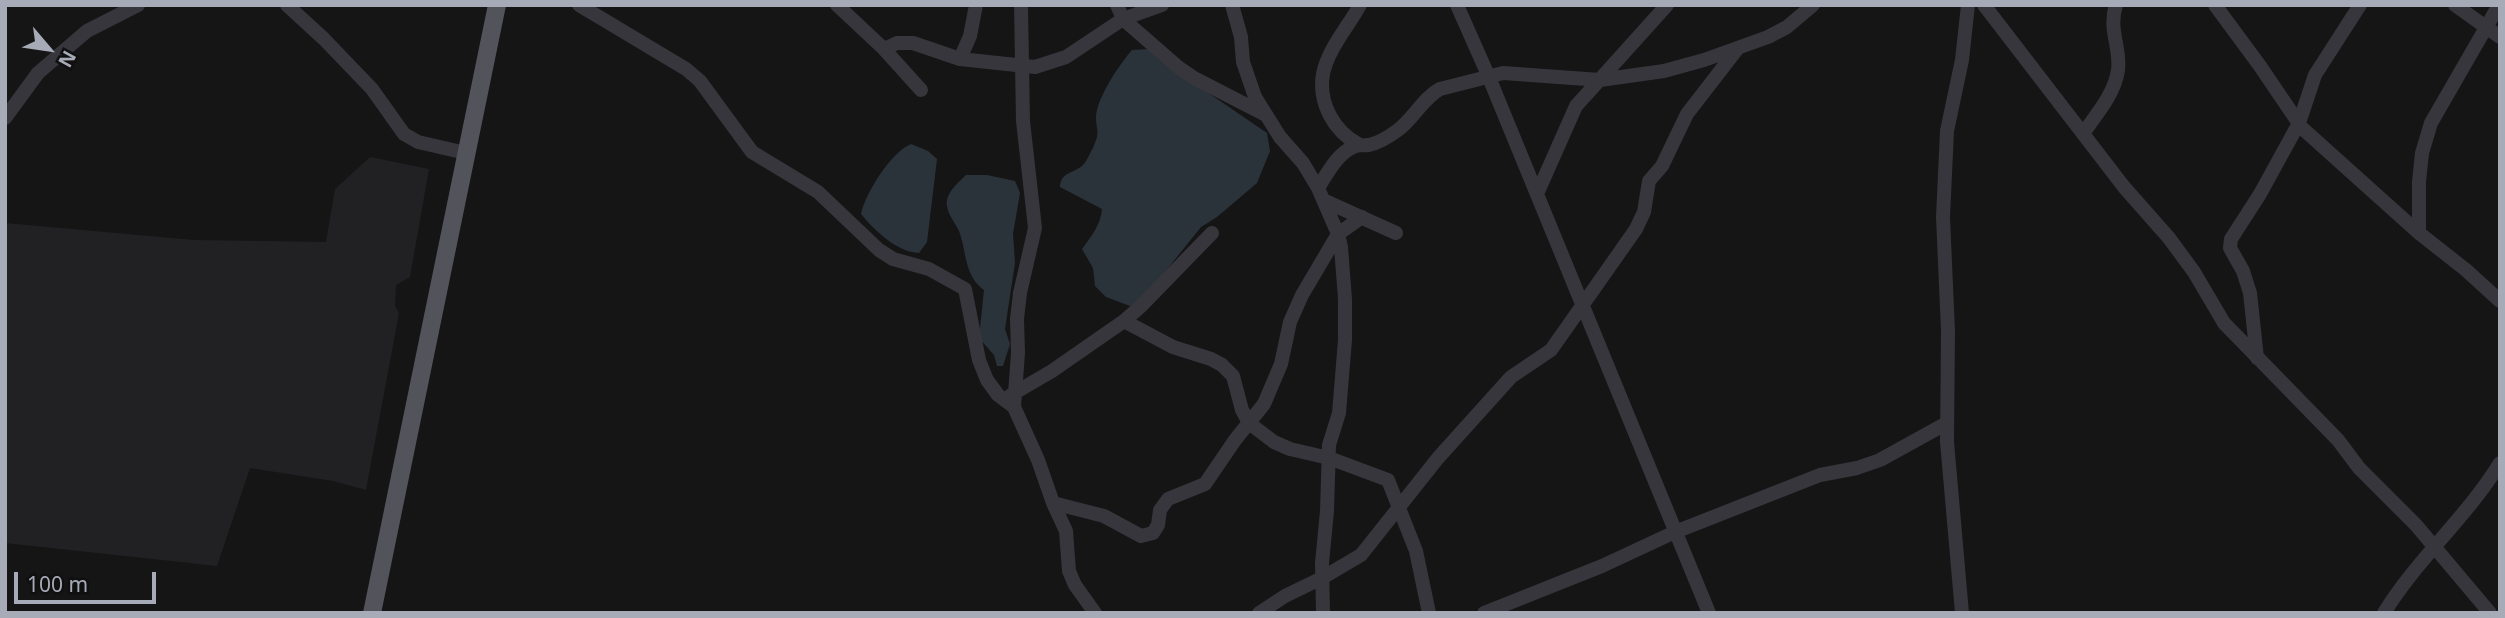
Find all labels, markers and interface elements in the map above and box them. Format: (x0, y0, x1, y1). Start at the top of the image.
north arrow (14, 14, 84, 84)
text: N (52, 46, 82, 72)
scale bar (18, 558, 159, 602)
text: 100 m (27, 570, 88, 598)

